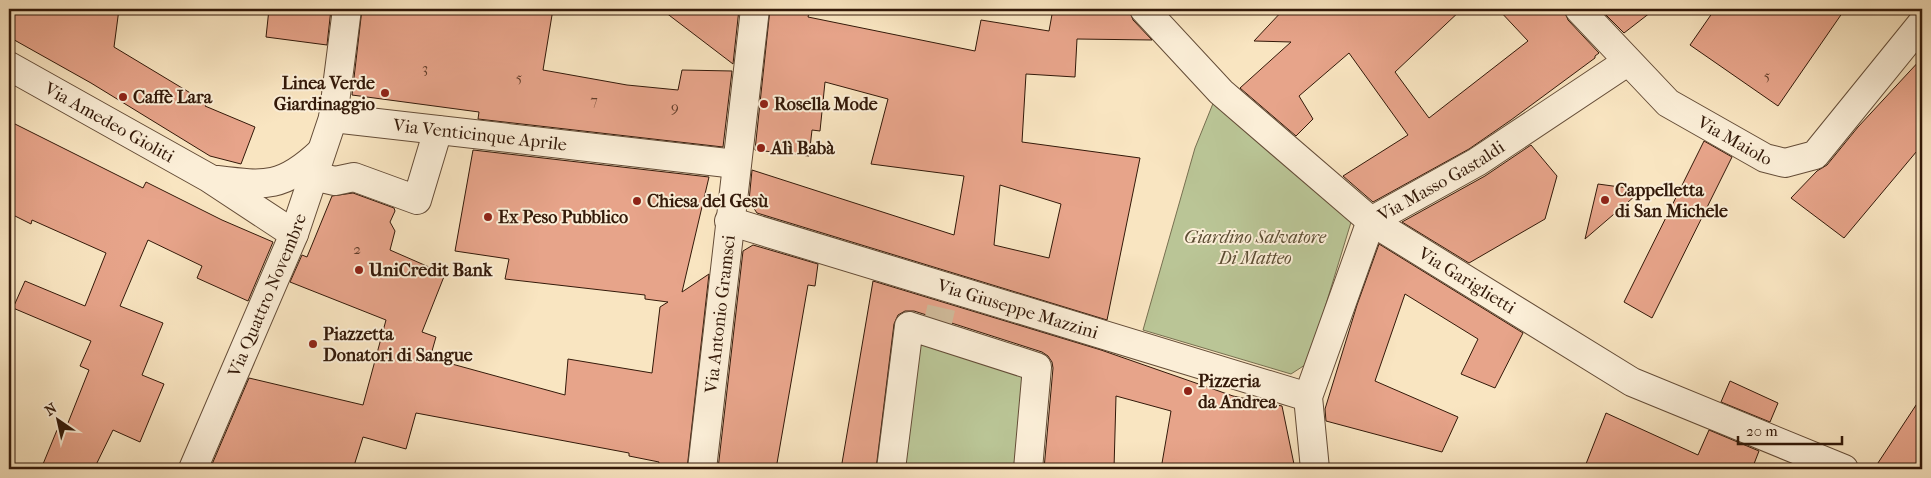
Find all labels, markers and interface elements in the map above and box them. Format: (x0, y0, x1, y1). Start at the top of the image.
house number: 3 (422, 59, 428, 77)
house number: 5 (1764, 66, 1770, 84)
house number: 5 (516, 68, 522, 86)
place label: Linea Verde Giardinaggio (274, 73, 375, 115)
street label: Via Amedeo Gioliti (40, 77, 178, 167)
place label: Caffè Lara (133, 87, 213, 108)
marker: Linea Verde Giardinaggio (379, 87, 391, 99)
marker: Caffè Lara (117, 91, 129, 103)
house number: 7 (590, 91, 598, 109)
place label: Rosella Mode (774, 94, 878, 115)
house number: 9 (671, 98, 679, 116)
marker: Rosella Mode (758, 98, 770, 110)
street label: Via Maiolo (1693, 111, 1773, 170)
street label: Via Venticinque Aprile (391, 114, 568, 155)
street label: Via Masso Gastaldi (1373, 136, 1509, 226)
place label: Alì Babà (770, 138, 835, 159)
marker: Alì Babà (755, 142, 767, 154)
place label: Cappelletta di San Michele (1615, 180, 1728, 222)
place label: Chiesa del Gesù (647, 191, 769, 212)
marker: Cappelletta di San Michele (1599, 194, 1611, 206)
marker: Chiesa del Gesù (631, 195, 643, 207)
place label: Ex Peso Pubblico (498, 207, 628, 228)
street label: Via Quattro Novembre (223, 211, 311, 381)
marker: Ex Peso Pubblico (482, 211, 494, 223)
park label: Giardino Salvatore Di Matteo (1184, 227, 1327, 269)
street label: Via Antonio Gramsci (700, 233, 739, 395)
house number: 2 (353, 240, 361, 258)
street label: Via Gariglietti (1414, 242, 1520, 318)
place label: UniCredit Bank (368, 260, 493, 281)
marker: UniCredit Bank (353, 264, 365, 276)
street label: Via Giuseppe Mazzini (934, 274, 1102, 343)
place label: Piazzetta Donatori di Sangue (323, 324, 473, 366)
marker: Piazzetta Donatori di Sangue (307, 338, 319, 350)
place label: Pizzeria da Andrea (1198, 371, 1277, 413)
marker: Pizzeria da Andrea (1182, 385, 1194, 397)
north arrow (32, 396, 82, 446)
text: N (42, 399, 60, 420)
scale bar (1738, 413, 1842, 445)
text: 20 m (1746, 422, 1778, 440)

